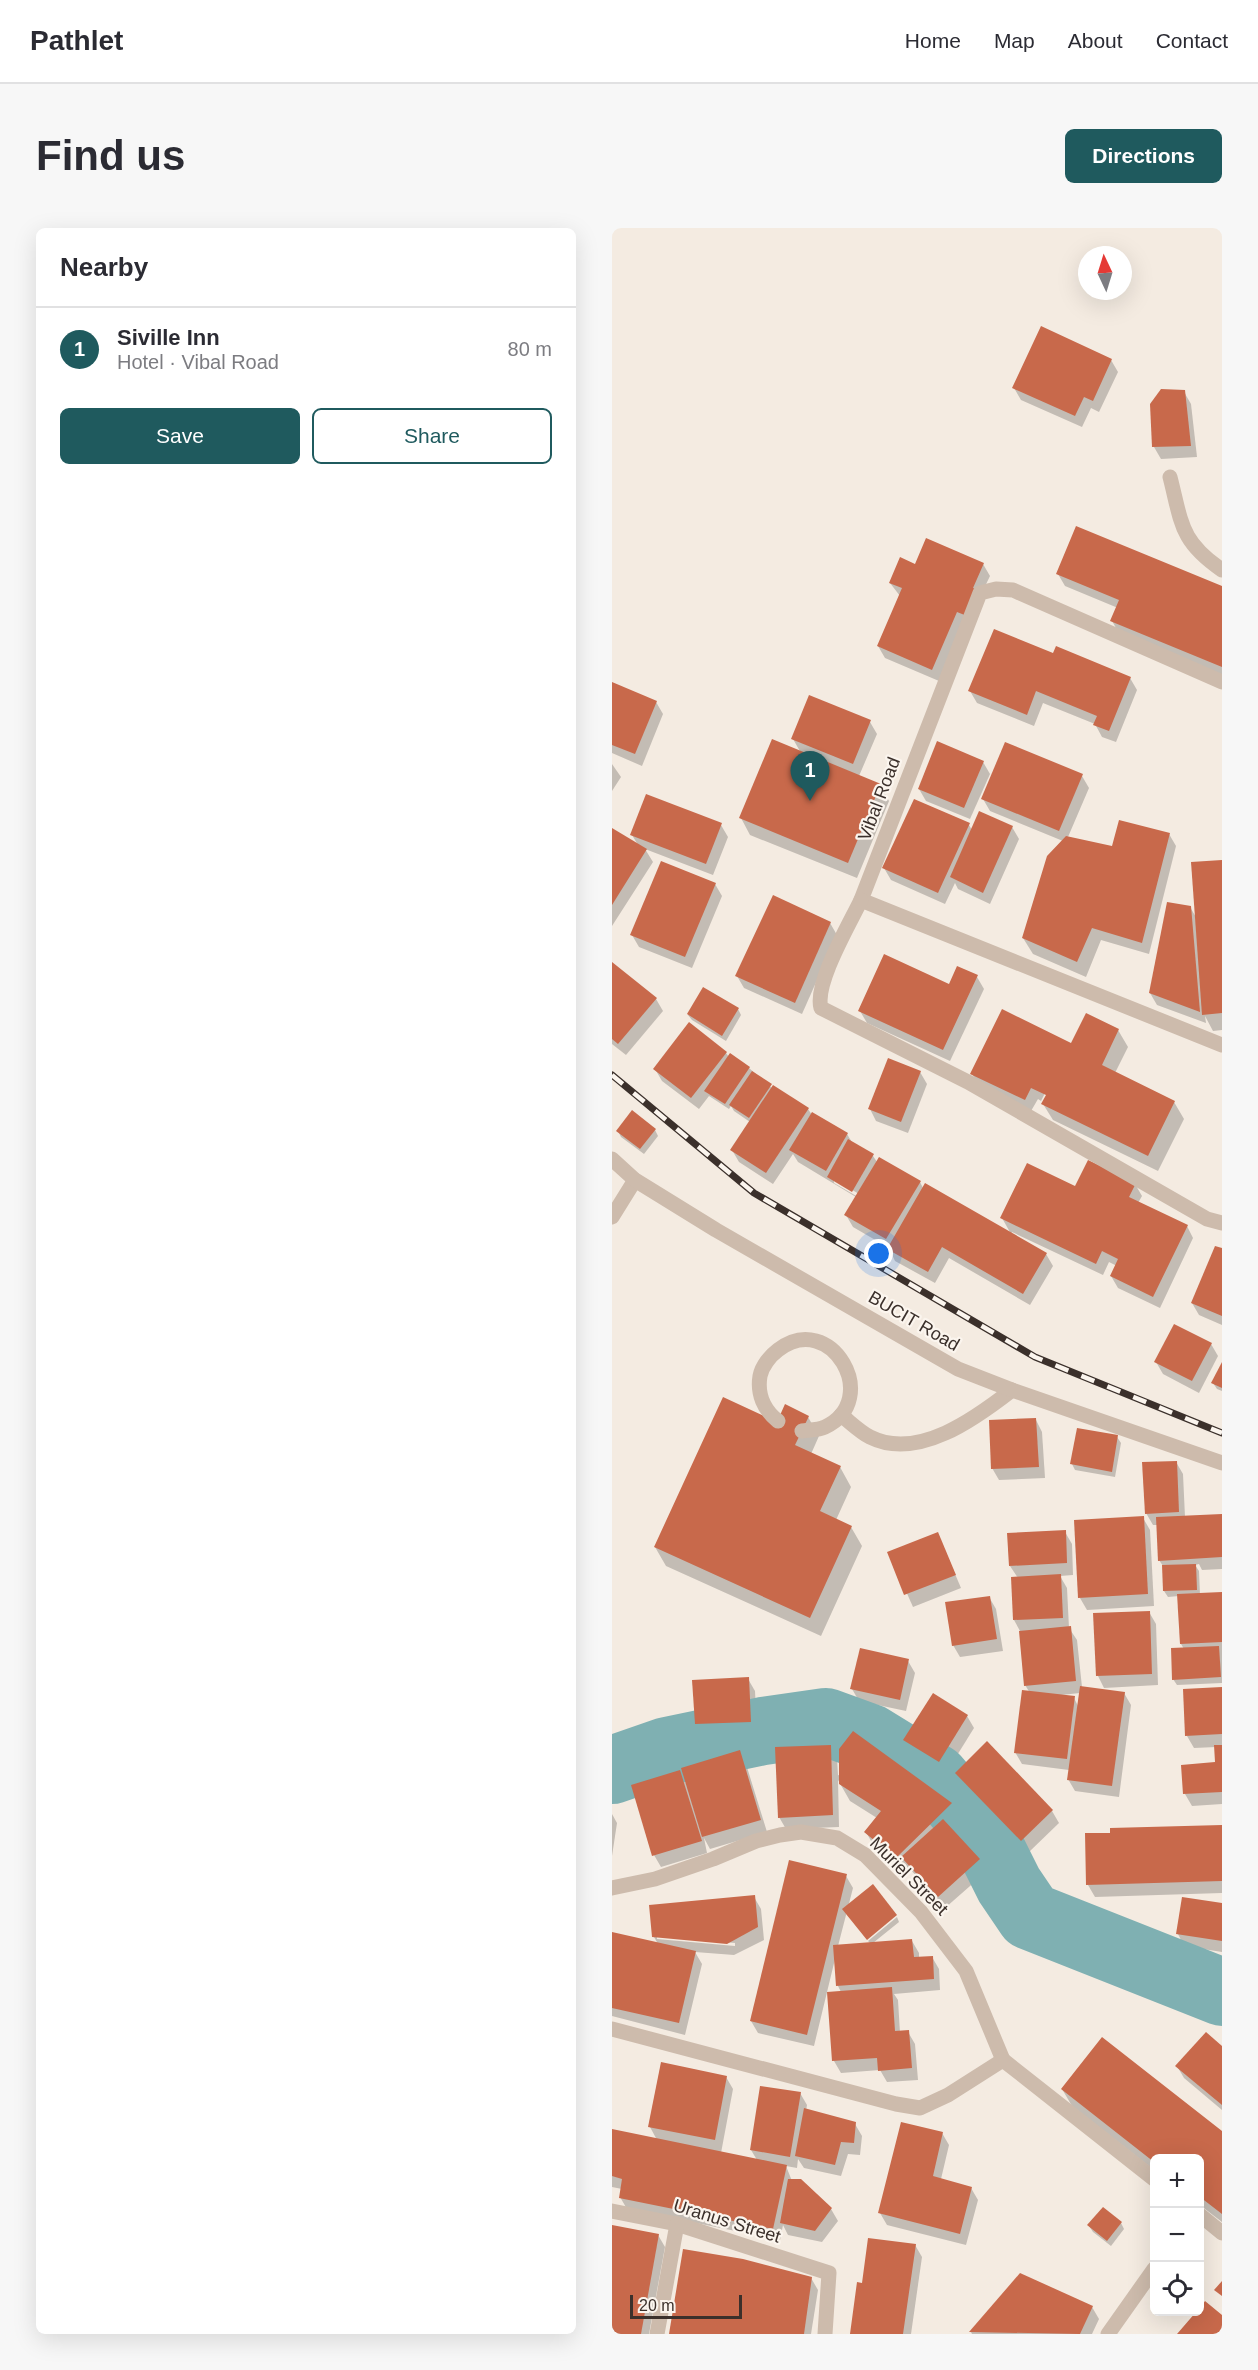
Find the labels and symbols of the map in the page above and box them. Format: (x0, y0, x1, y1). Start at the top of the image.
north arrow (1078, 246, 1132, 300)
pin: 1 (790, 752, 830, 801)
street label: Vibal Road (854, 754, 904, 844)
your location (864, 1239, 893, 1268)
street label: BUCIT Road (865, 1287, 963, 1355)
street label: Muriel Street (866, 1833, 952, 1919)
street label: Uranus Street (671, 2195, 783, 2247)
scale bar (630, 2292, 742, 2320)

